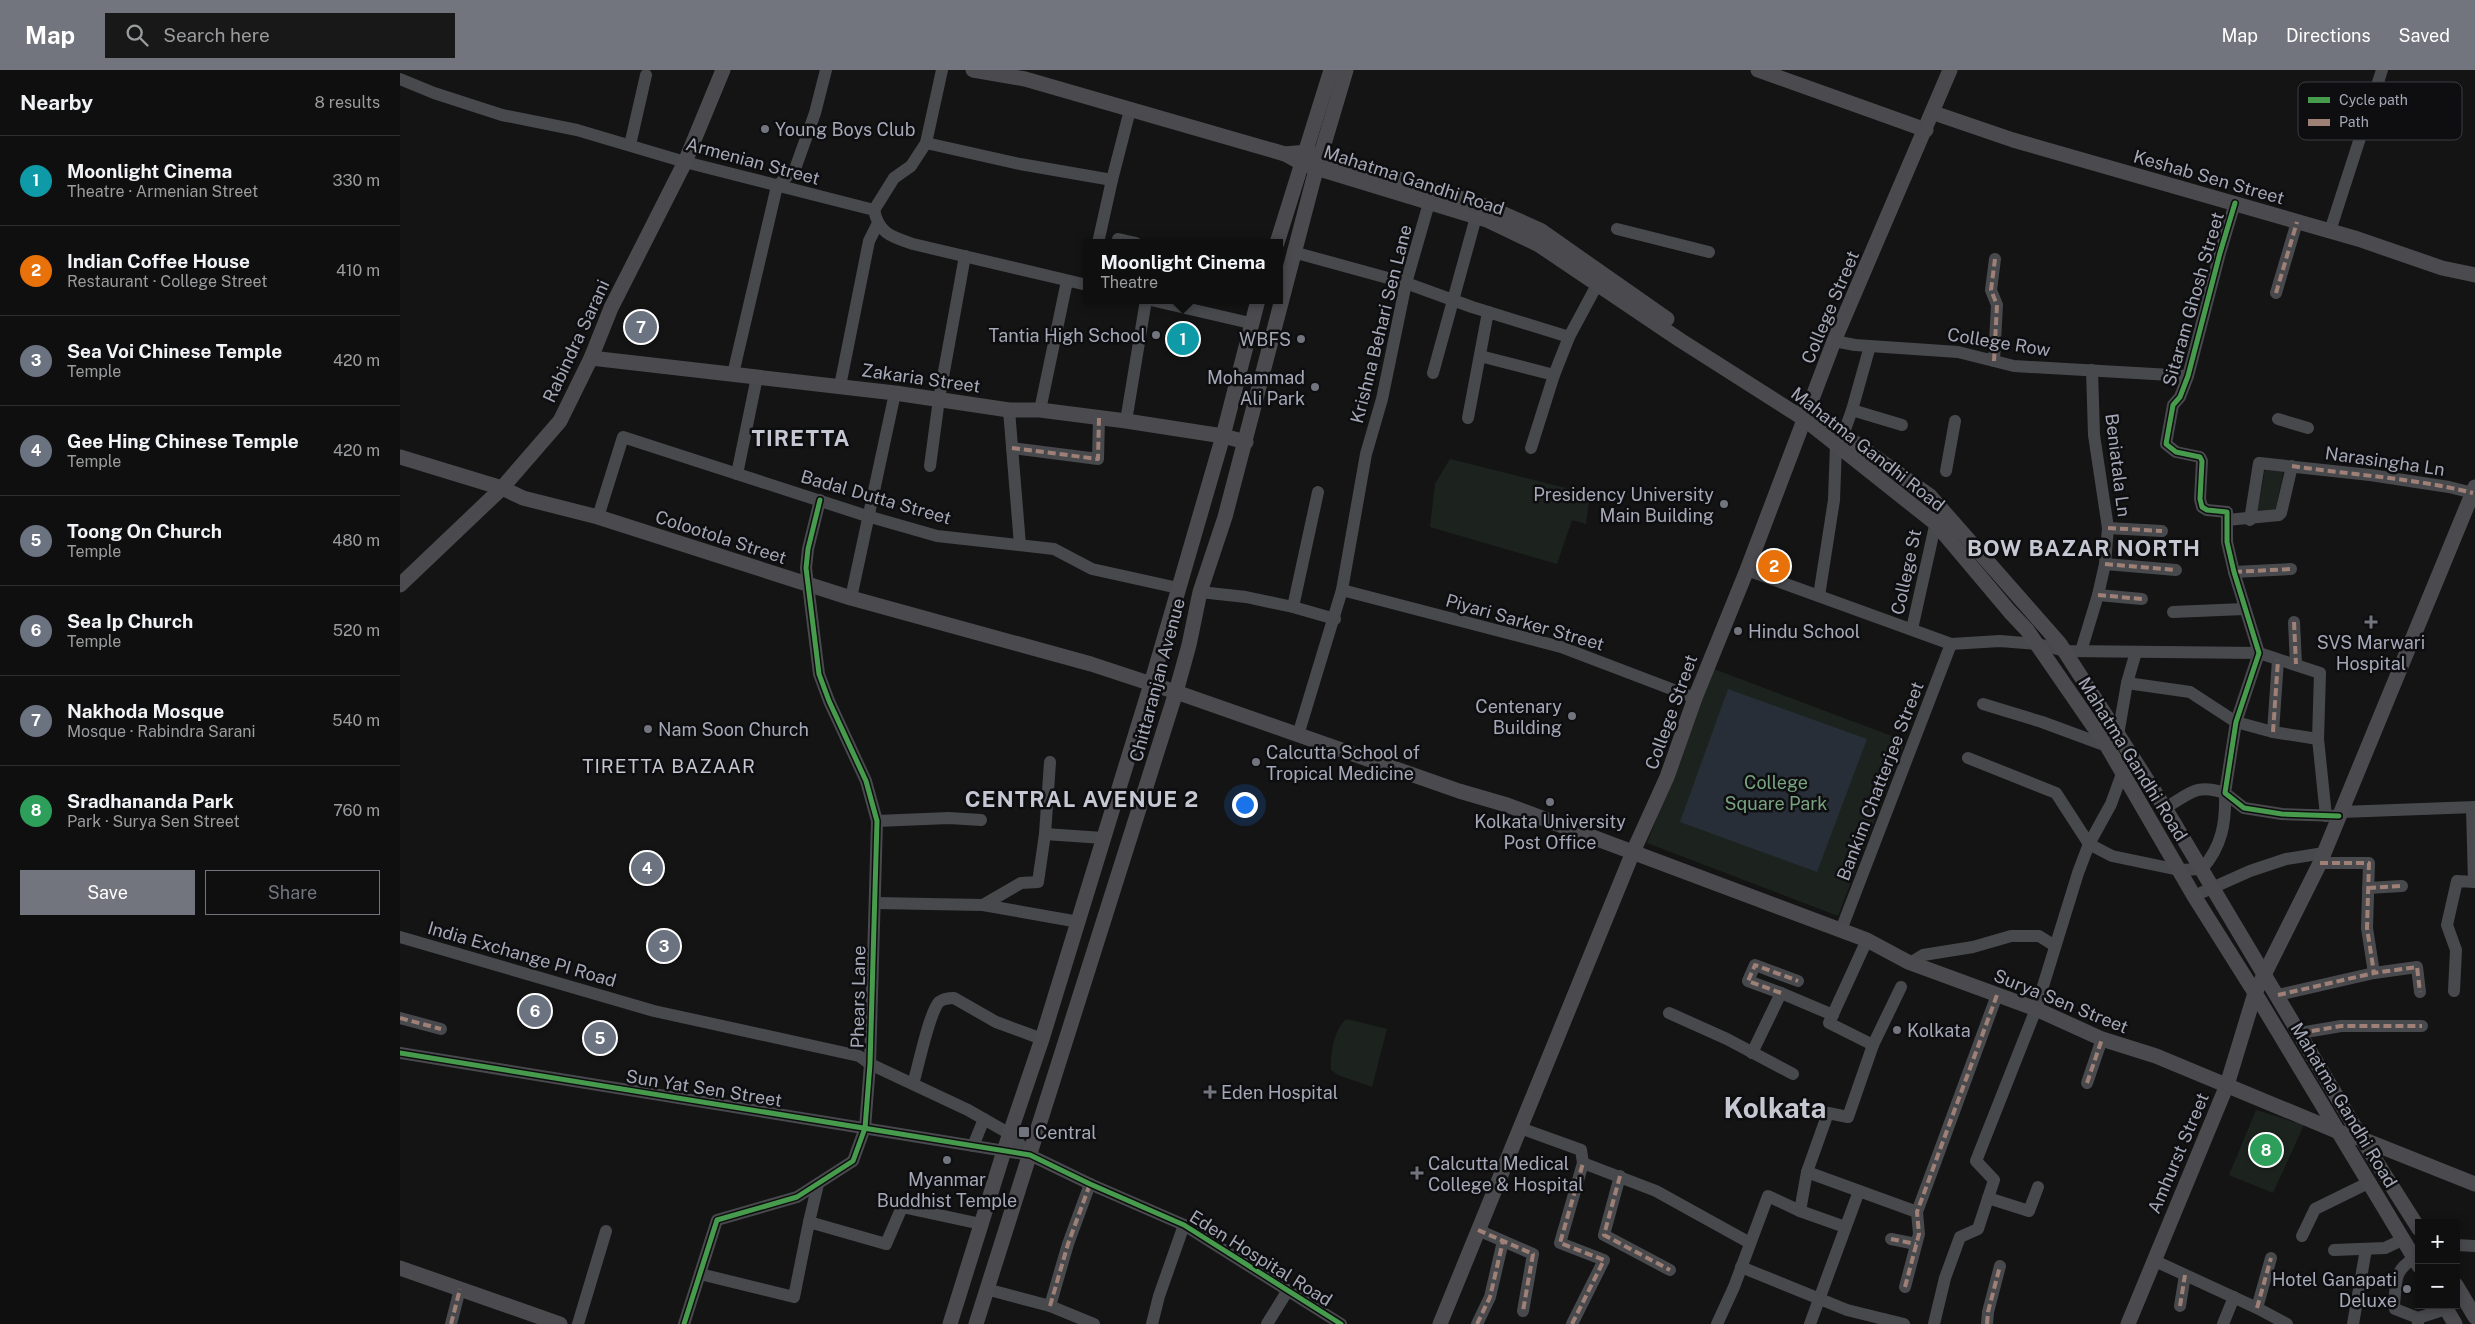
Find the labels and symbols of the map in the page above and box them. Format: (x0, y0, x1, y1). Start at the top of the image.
legend (2298, 82, 2462, 140)
text: Cycle path (2339, 92, 2408, 108)
text: Path (2339, 114, 2369, 130)
place label: Young Boys Club (775, 119, 915, 140)
marker: Young Boys Club (759, 123, 771, 135)
street label: Armenian Street (684, 133, 822, 189)
street label: Mahatma Gandhi Road (1321, 141, 1507, 219)
street label: Keshab Sen Street (2131, 145, 2287, 209)
street label: Sitaram Ghosh Street (2158, 210, 2228, 388)
street label: Krishna Behari Sen Lane (1346, 222, 1416, 426)
street label: College Street (1797, 247, 1863, 367)
street label: Rabindra Sarani (538, 276, 614, 406)
pin: 7 (625, 308, 657, 346)
pin: 1 (1167, 320, 1199, 358)
street label: College Row (1946, 323, 2052, 361)
place label: Tantia High School (989, 325, 1146, 346)
marker: Tantia High School (1150, 329, 1162, 341)
place label: WBFS (1239, 329, 1291, 350)
marker: WBFS (1295, 333, 1307, 345)
street label: Zakaria Street (860, 359, 982, 397)
place label: Mohammad Ali Park (1207, 367, 1305, 409)
marker: Mohammad Ali Park (1309, 381, 1321, 393)
street label: Mahatma Gandhi Road (1787, 383, 1949, 515)
street label: Beniatala Ln (2101, 412, 2135, 518)
district label: TIRETTA (751, 425, 851, 451)
street label: Narasingha Ln (2324, 442, 2446, 480)
street label: Badal Dutta Street (798, 465, 954, 529)
place label: Presidency University Main Building (1533, 484, 1714, 526)
marker: Presidency University Main Building (1718, 498, 1730, 510)
street label: Colootola Street (653, 506, 789, 568)
street label: College St (1887, 527, 1925, 617)
district label: BOW BAZAR NORTH (1967, 535, 2201, 561)
pin: 2 (1758, 547, 1790, 585)
street label: Piyari Sarker Street (1443, 589, 1607, 655)
street label: Chittaranjan Avenue (1125, 596, 1189, 764)
marker: SVS Marwari Hospital (2364, 615, 2378, 629)
place label: Hindu School (1748, 621, 1860, 642)
marker: Hindu School (1732, 625, 1744, 637)
place label: SVS Marwari Hospital (2317, 632, 2425, 674)
street label: College Street (1640, 652, 1702, 772)
street label: Mahatma Gandhi Road (2074, 673, 2192, 845)
street label: Bankim Chatterjee Street (1832, 679, 1928, 883)
place label: Centenary Building (1475, 696, 1562, 738)
marker: Centenary Building (1566, 710, 1578, 722)
place label: Nam Soon Church (658, 719, 809, 740)
marker: Nam Soon Church (642, 723, 654, 735)
place label: Calcutta School of Tropical Medicine (1266, 742, 1420, 784)
district label: TIRETTA BAZAAR (582, 755, 756, 777)
marker: Calcutta School of Tropical Medicine (1250, 756, 1262, 768)
park label: College Square Park (1725, 772, 1827, 814)
district label: CENTRAL AVENUE 2 (965, 786, 1199, 812)
your location (1232, 792, 1258, 818)
marker: Kolkata University Post Office (1544, 796, 1556, 808)
place label: Kolkata University Post Office (1474, 811, 1626, 853)
pin: 4 (631, 849, 663, 887)
street label: India Exchange PI Road (425, 917, 619, 991)
pin: 3 (648, 927, 680, 965)
street label: Phears Lane (847, 945, 869, 1049)
street label: Surya Sen Street (1991, 964, 2131, 1038)
pin: 6 (519, 992, 551, 1030)
pin: 5 (584, 1019, 616, 1057)
street label: Mahatma Gandhi Road (2286, 1019, 2402, 1191)
place label: Kolkata (1907, 1020, 1971, 1041)
marker: Kolkata (1891, 1024, 1903, 1036)
street label: Sun Yat Sen Street (624, 1065, 784, 1111)
place label: Eden Hospital (1221, 1082, 1338, 1103)
marker: Eden Hospital (1203, 1085, 1217, 1099)
street label: Amhurst Street (2143, 1089, 2213, 1217)
district label: Kolkata (1724, 1091, 1826, 1124)
place label: Central (1035, 1122, 1097, 1143)
marker: Central (1017, 1125, 1031, 1139)
pin: 8 (2250, 1131, 2282, 1169)
place label: Calcutta Medical College & Hospital (1428, 1153, 1584, 1195)
marker: Myanmar Buddhist Temple (941, 1154, 953, 1166)
marker: Calcutta Medical College & Hospital (1410, 1166, 1424, 1180)
place label: Myanmar Buddhist Temple (877, 1169, 1017, 1211)
street label: Eden Hospital Road (1186, 1206, 1336, 1310)
place label: Hotel Ganapati Deluxe (2272, 1269, 2397, 1311)
marker: Hotel Ganapati Deluxe (2401, 1283, 2413, 1295)

